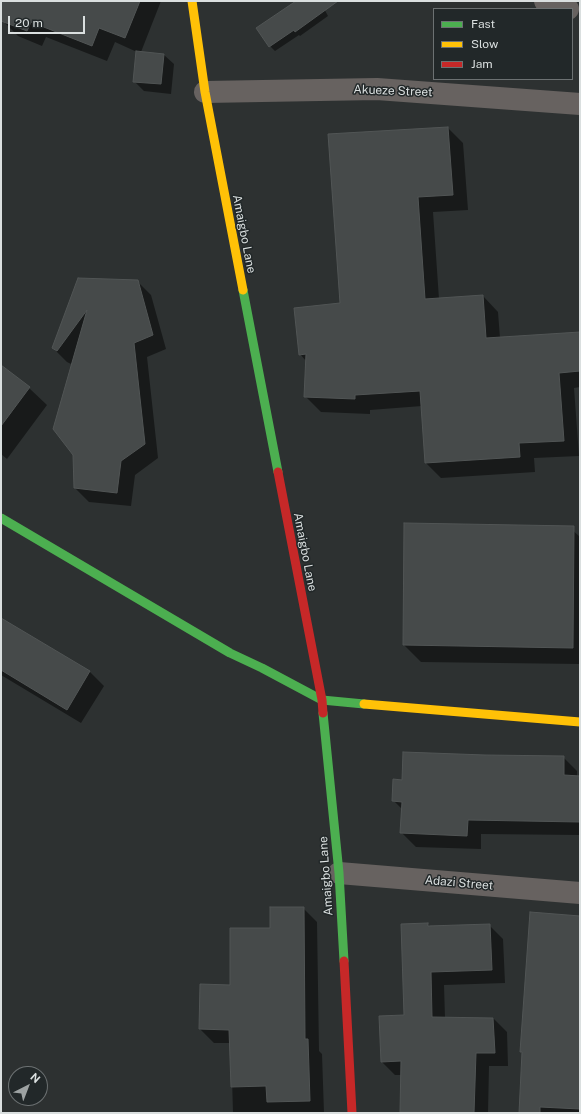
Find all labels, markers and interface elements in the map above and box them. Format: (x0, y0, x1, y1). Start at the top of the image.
scale bar (10, 8, 87, 34)
legend (433, 8, 573, 80)
text: 20 m (15, 16, 43, 30)
text: Fast (471, 17, 495, 31)
text: Slow (471, 37, 498, 51)
text: Jam (471, 57, 493, 71)
street label: Akueze Street (353, 82, 433, 100)
street label: Amaigbo Lane (229, 193, 259, 275)
street label: Amaigbo Lane (290, 511, 320, 593)
street label: Amaigbo Lane (316, 836, 336, 916)
street label: Adazi Street (424, 873, 494, 893)
north arrow (8, 1066, 48, 1106)
text: N (28, 1070, 43, 1085)

